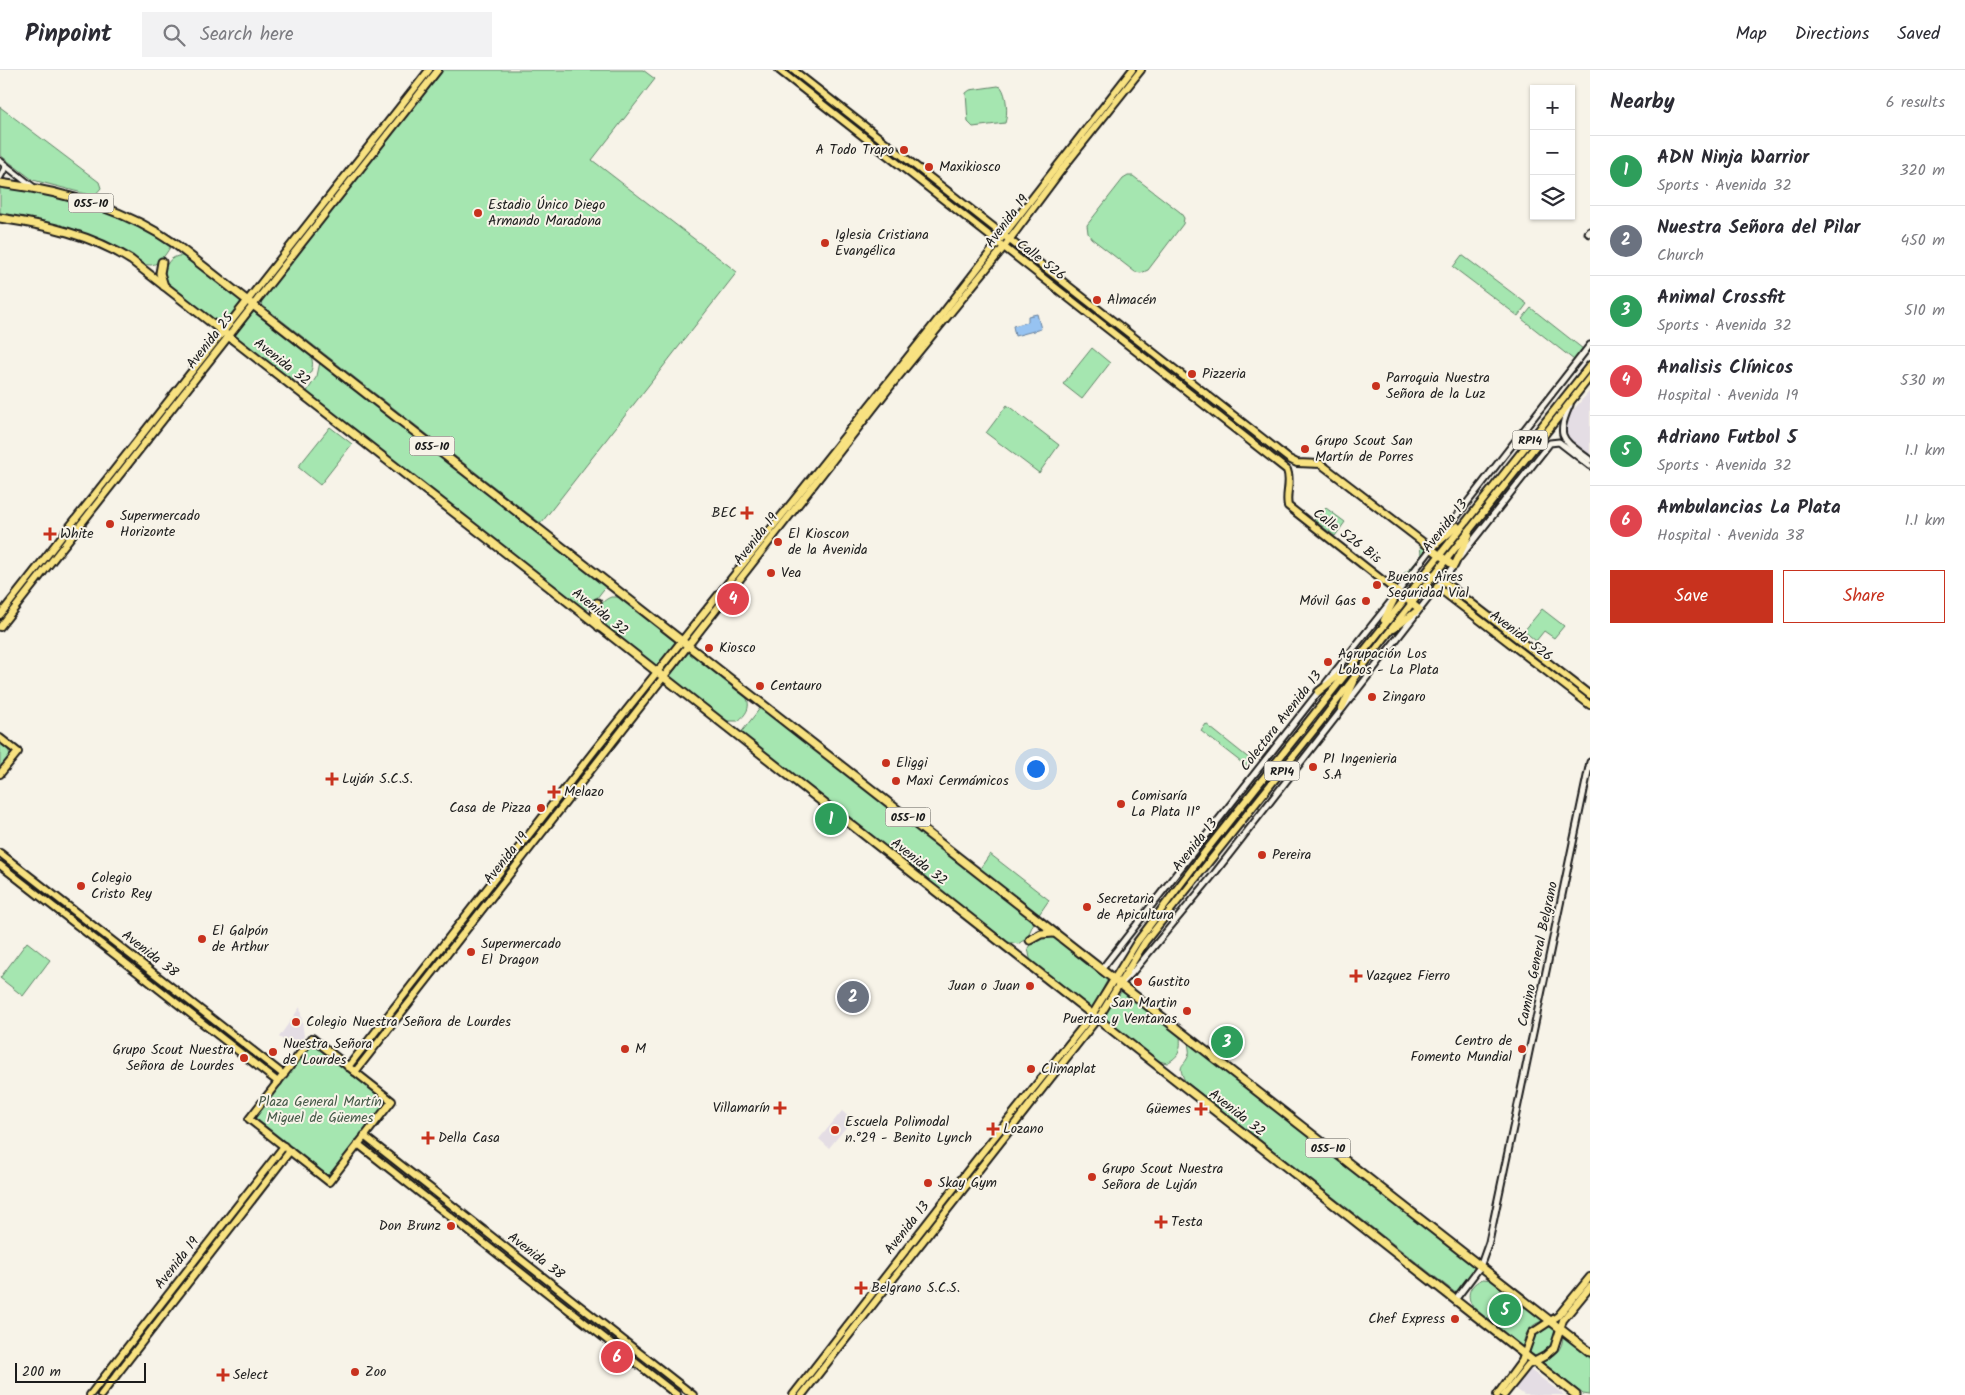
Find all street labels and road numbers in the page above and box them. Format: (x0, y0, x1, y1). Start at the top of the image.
street label: Avenida 19 (980, 190, 1035, 252)
road number: 055-10 (68, 194, 114, 212)
street label: Calle 526 (1012, 234, 1070, 286)
street label: Avenida 25 (181, 307, 240, 374)
street label: Avenida 32 (249, 333, 315, 391)
road number: RP14 (1512, 430, 1548, 450)
road number: 055-10 (410, 436, 454, 456)
street label: Avenida 13 (1417, 494, 1473, 558)
street label: Calle 526 Bis (1308, 503, 1386, 569)
street label: Avenida 19 (728, 508, 784, 570)
street label: Avenida 32 (567, 583, 633, 641)
street label: Avenida 526 (1485, 605, 1557, 667)
street label: Colectora Avenida 13 (1235, 666, 1327, 776)
road number: RP14 (1264, 761, 1300, 780)
road number: 055-10 (886, 808, 930, 826)
street label: Avenida 13 (1167, 813, 1223, 877)
street label: Avenida 19 (478, 827, 534, 889)
street label: Avenida 32 (886, 833, 952, 891)
street label: Camino General Belgrano (1512, 879, 1564, 1029)
street label: Avenida 38 (117, 925, 184, 984)
street label: Avenida 32 (1204, 1084, 1270, 1142)
road number: 055-10 (1306, 1138, 1350, 1158)
street label: Avenida 13 (879, 1196, 935, 1260)
street label: Avenida 38 (503, 1227, 570, 1286)
street label: Avenida 19 (149, 1232, 205, 1294)

